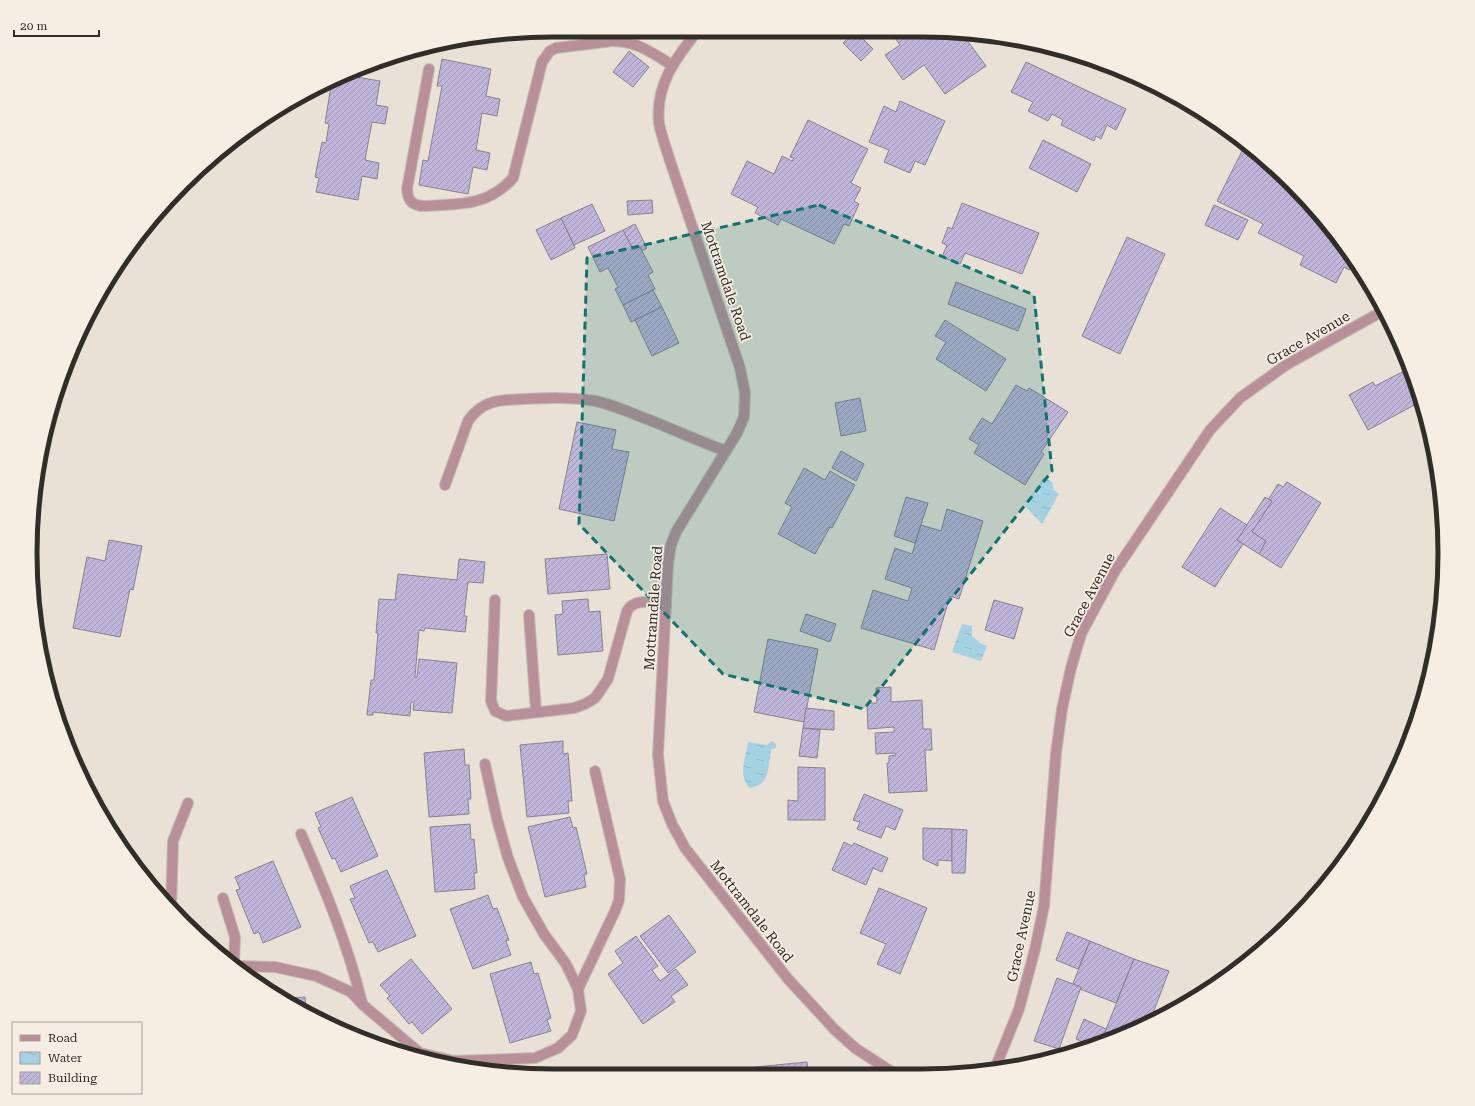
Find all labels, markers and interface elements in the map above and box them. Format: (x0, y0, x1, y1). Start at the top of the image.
scale bar (14, 12, 99, 38)
text: 20 m (20, 19, 47, 33)
street label: Mottramdale Road (698, 219, 754, 343)
street label: Grace Avenue (1264, 308, 1353, 368)
street label: Mottramdale Road (641, 545, 665, 671)
street label: Grace Avenue (1060, 550, 1118, 640)
street label: Mottramdale Road (707, 857, 797, 965)
street label: Grace Avenue (1003, 888, 1039, 983)
legend (12, 1022, 142, 1094)
text: Road (48, 1031, 78, 1045)
text: Water (48, 1051, 82, 1065)
text: Building (48, 1071, 97, 1085)

